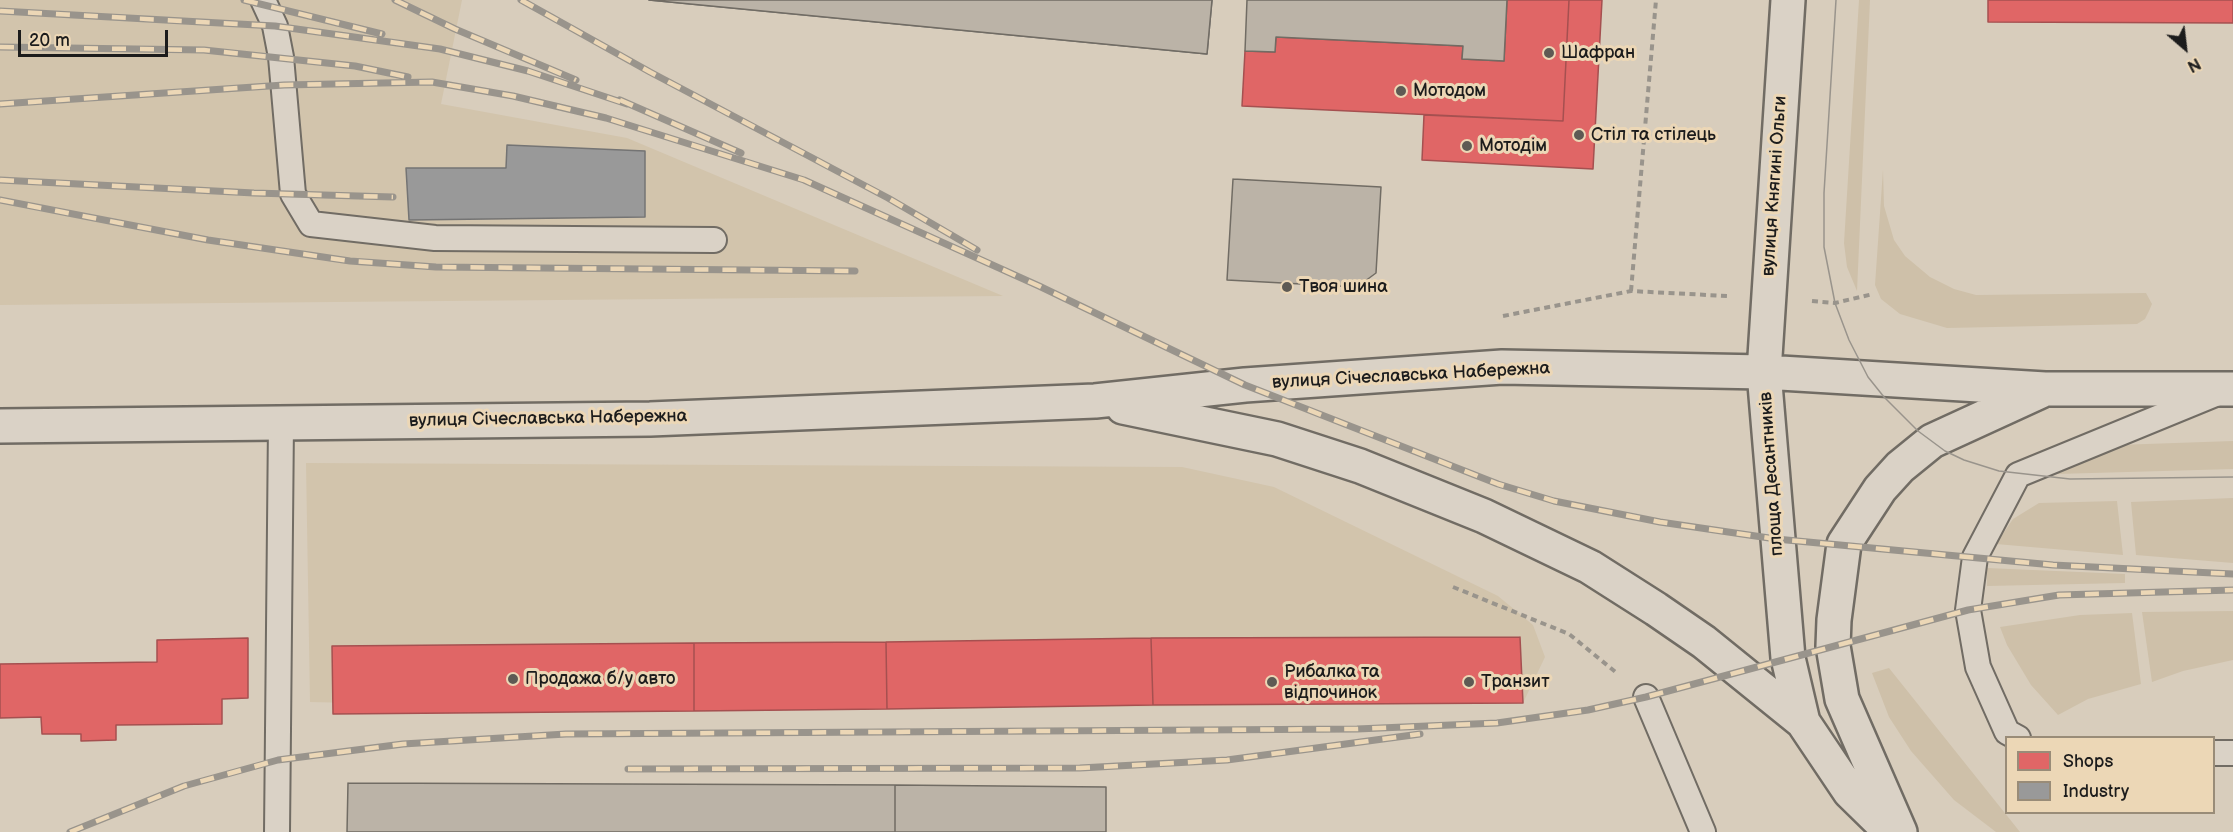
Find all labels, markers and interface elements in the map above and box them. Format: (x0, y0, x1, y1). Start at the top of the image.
scale bar (21, 18, 171, 56)
north arrow (2155, 18, 2215, 78)
text: 20 m (29, 30, 70, 51)
place label: Шафран (1561, 42, 1635, 64)
marker: Шафран (1542, 46, 1556, 60)
text: N (2184, 53, 2203, 76)
place label: Мотодом (1413, 80, 1486, 102)
marker: Мотодом (1394, 84, 1408, 98)
street label: вулиця Княгині Ольги (1758, 95, 1792, 277)
place label: Стіл та стілець (1591, 124, 1716, 146)
marker: Стіл та стілець (1572, 128, 1586, 142)
place label: Мотодім (1479, 135, 1547, 157)
marker: Мотодім (1460, 139, 1474, 153)
place label: Твоя шина (1299, 276, 1388, 298)
marker: Твоя шина (1280, 280, 1294, 294)
street label: вулиця Січеславська Набережна (1271, 358, 1551, 394)
street label: площа Десантників (1755, 391, 1789, 557)
street label: вулиця Січеславська Набережна (409, 406, 687, 432)
place label: Рибалка та відпочинок (1284, 661, 1380, 704)
place label: Продажа б/у авто (525, 668, 675, 690)
place label: Транзит (1481, 671, 1550, 693)
marker: Продажа б/у авто (506, 672, 520, 686)
marker: Рибалка та відпочинок (1265, 675, 1279, 689)
marker: Транзит (1462, 675, 1476, 689)
legend (2005, 736, 2215, 814)
text: Shops (2063, 751, 2113, 772)
text: Industry (2063, 781, 2129, 802)

